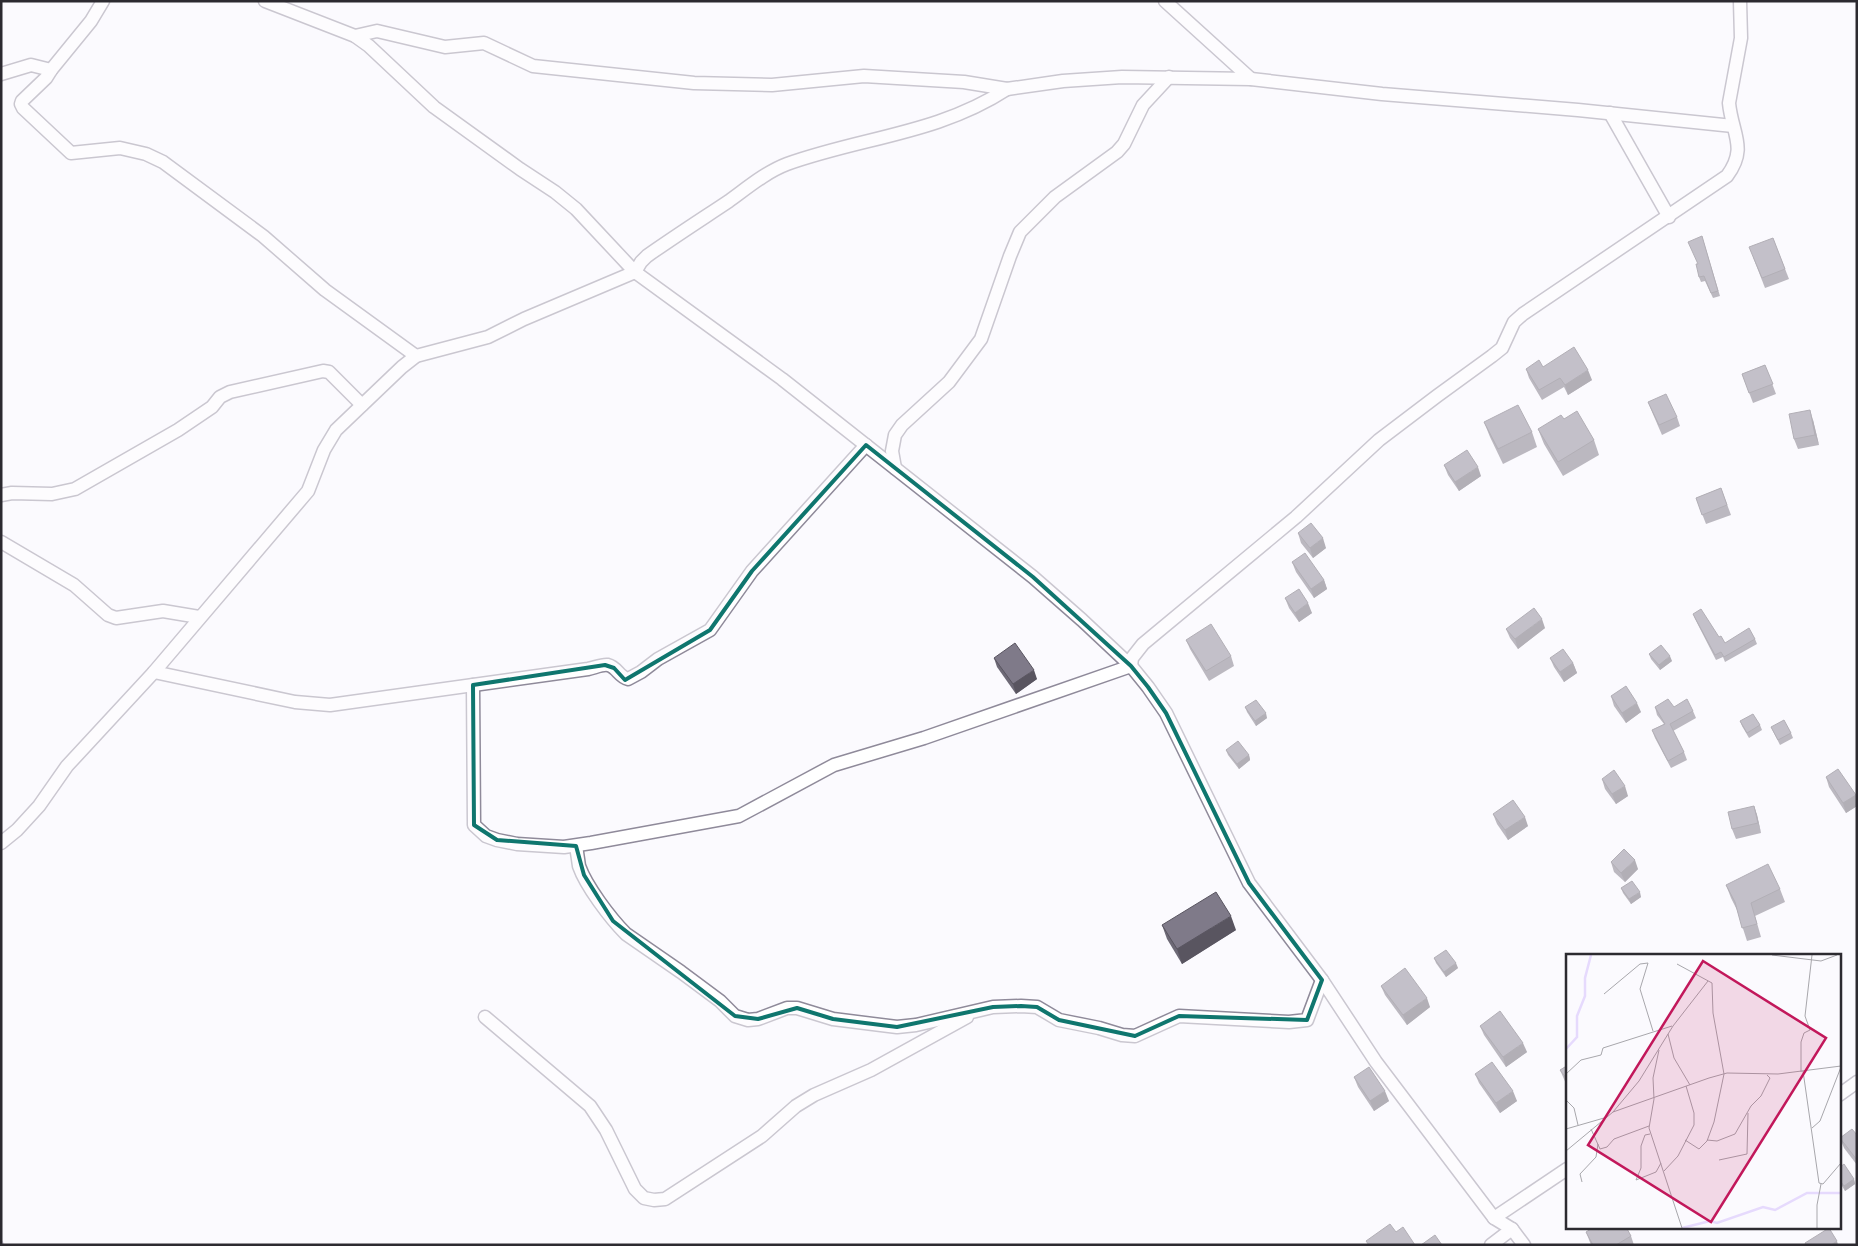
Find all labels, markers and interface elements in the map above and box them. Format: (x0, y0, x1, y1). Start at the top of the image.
inset map (1566, 954, 1840, 1228)

